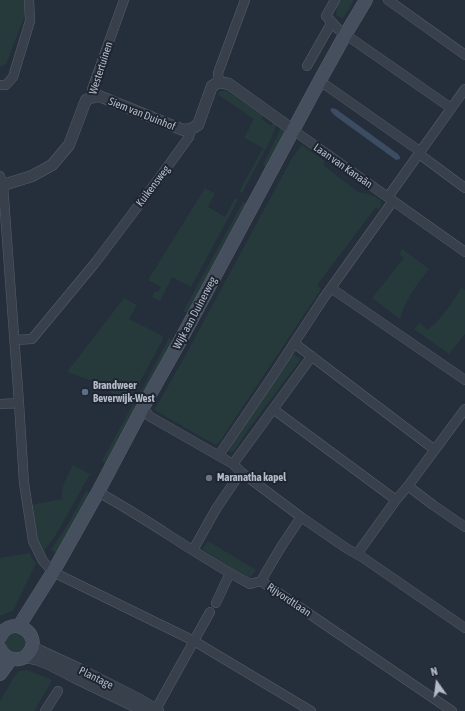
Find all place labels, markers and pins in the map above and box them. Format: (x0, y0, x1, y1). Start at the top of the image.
place label: Brandweer Beverwijk-West (93, 379, 155, 405)
marker: Brandweer Beverwijk-West (80, 387, 90, 397)
place label: Maranatha kapel (217, 471, 286, 485)
marker: Maranatha kapel (204, 473, 214, 483)

